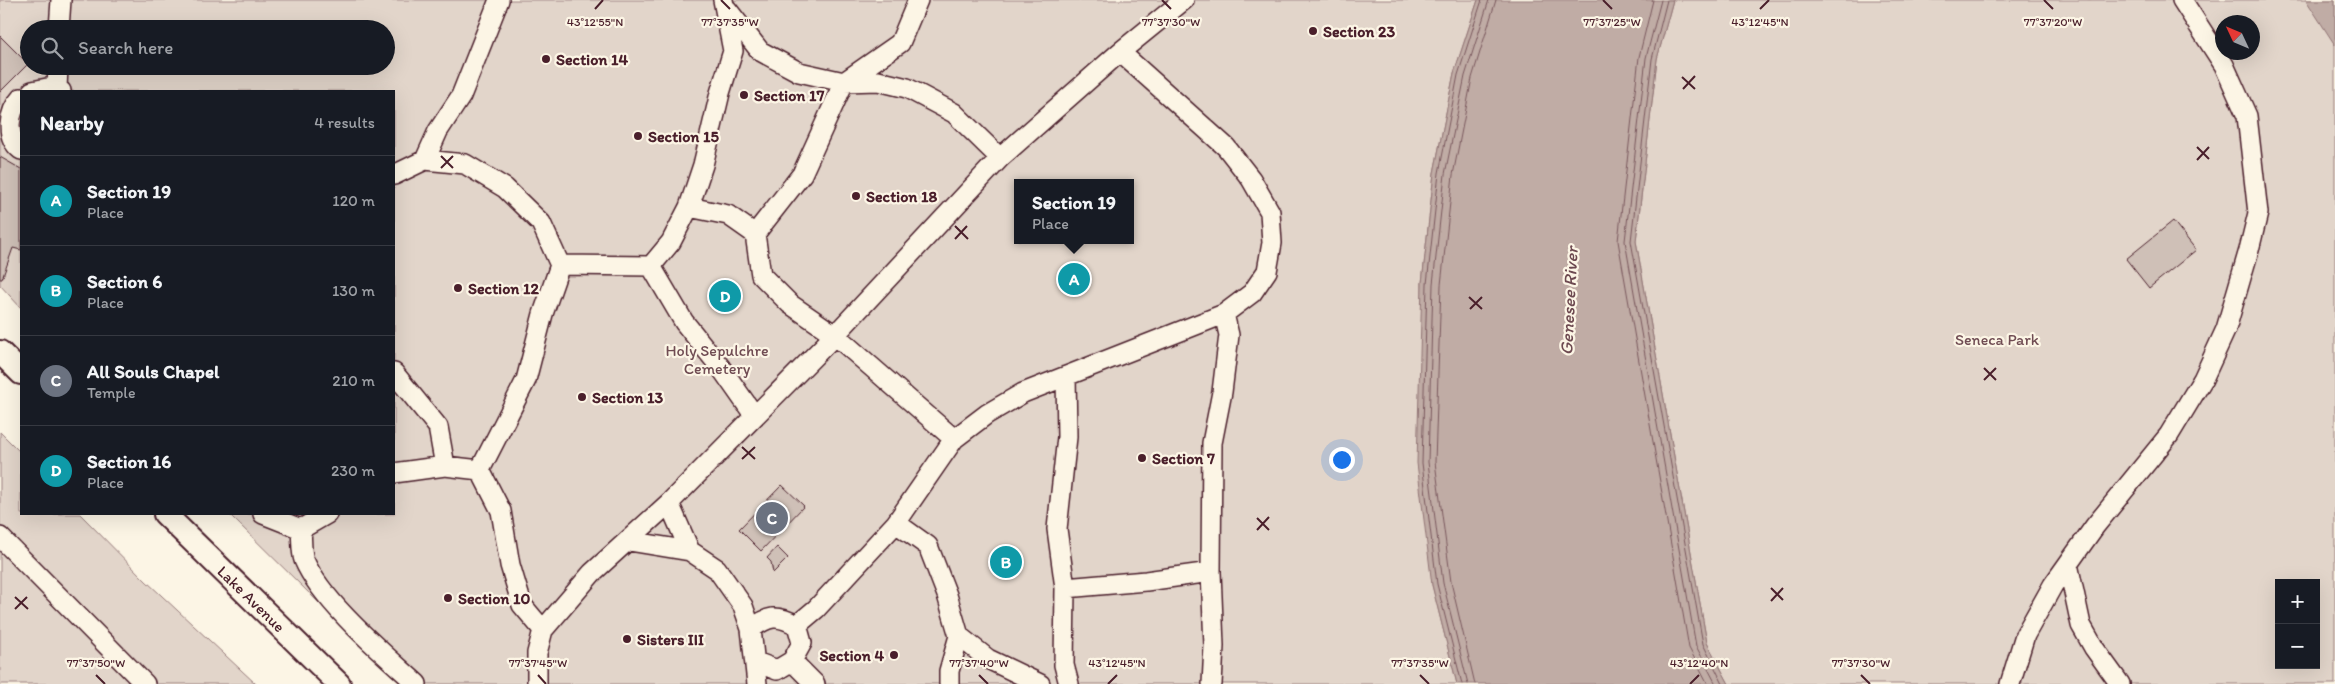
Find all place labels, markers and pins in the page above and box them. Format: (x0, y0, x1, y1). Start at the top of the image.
place label: Section 23 (1323, 22, 1395, 41)
marker: Section 23 (1307, 25, 1319, 37)
place label: Section 14 (556, 50, 628, 69)
marker: Section 14 (540, 53, 552, 65)
place label: Section 17 (754, 86, 824, 105)
marker: Section 17 (738, 89, 750, 101)
place label: Section 15 (648, 127, 719, 146)
marker: Section 15 (632, 130, 644, 142)
place label: Section 18 (866, 187, 937, 206)
marker: Section 18 (850, 190, 862, 202)
pin: A (1058, 260, 1090, 298)
pin: D (709, 277, 741, 315)
place label: Section 12 (468, 279, 539, 298)
marker: Section 12 (452, 282, 464, 294)
place label: Section 13 (592, 388, 663, 407)
marker: Section 13 (576, 391, 588, 403)
place label: Section 7 (1152, 449, 1215, 468)
marker: Section 7 (1136, 452, 1148, 464)
pin: C (756, 499, 788, 537)
pin: B (990, 543, 1022, 581)
place label: Section 10 (458, 589, 530, 608)
marker: Section 10 (442, 592, 454, 604)
place label: Sisters III (637, 630, 704, 649)
marker: Sisters III (621, 633, 633, 645)
place label: Section 4 (819, 646, 884, 665)
marker: Section 4 (888, 649, 900, 661)

